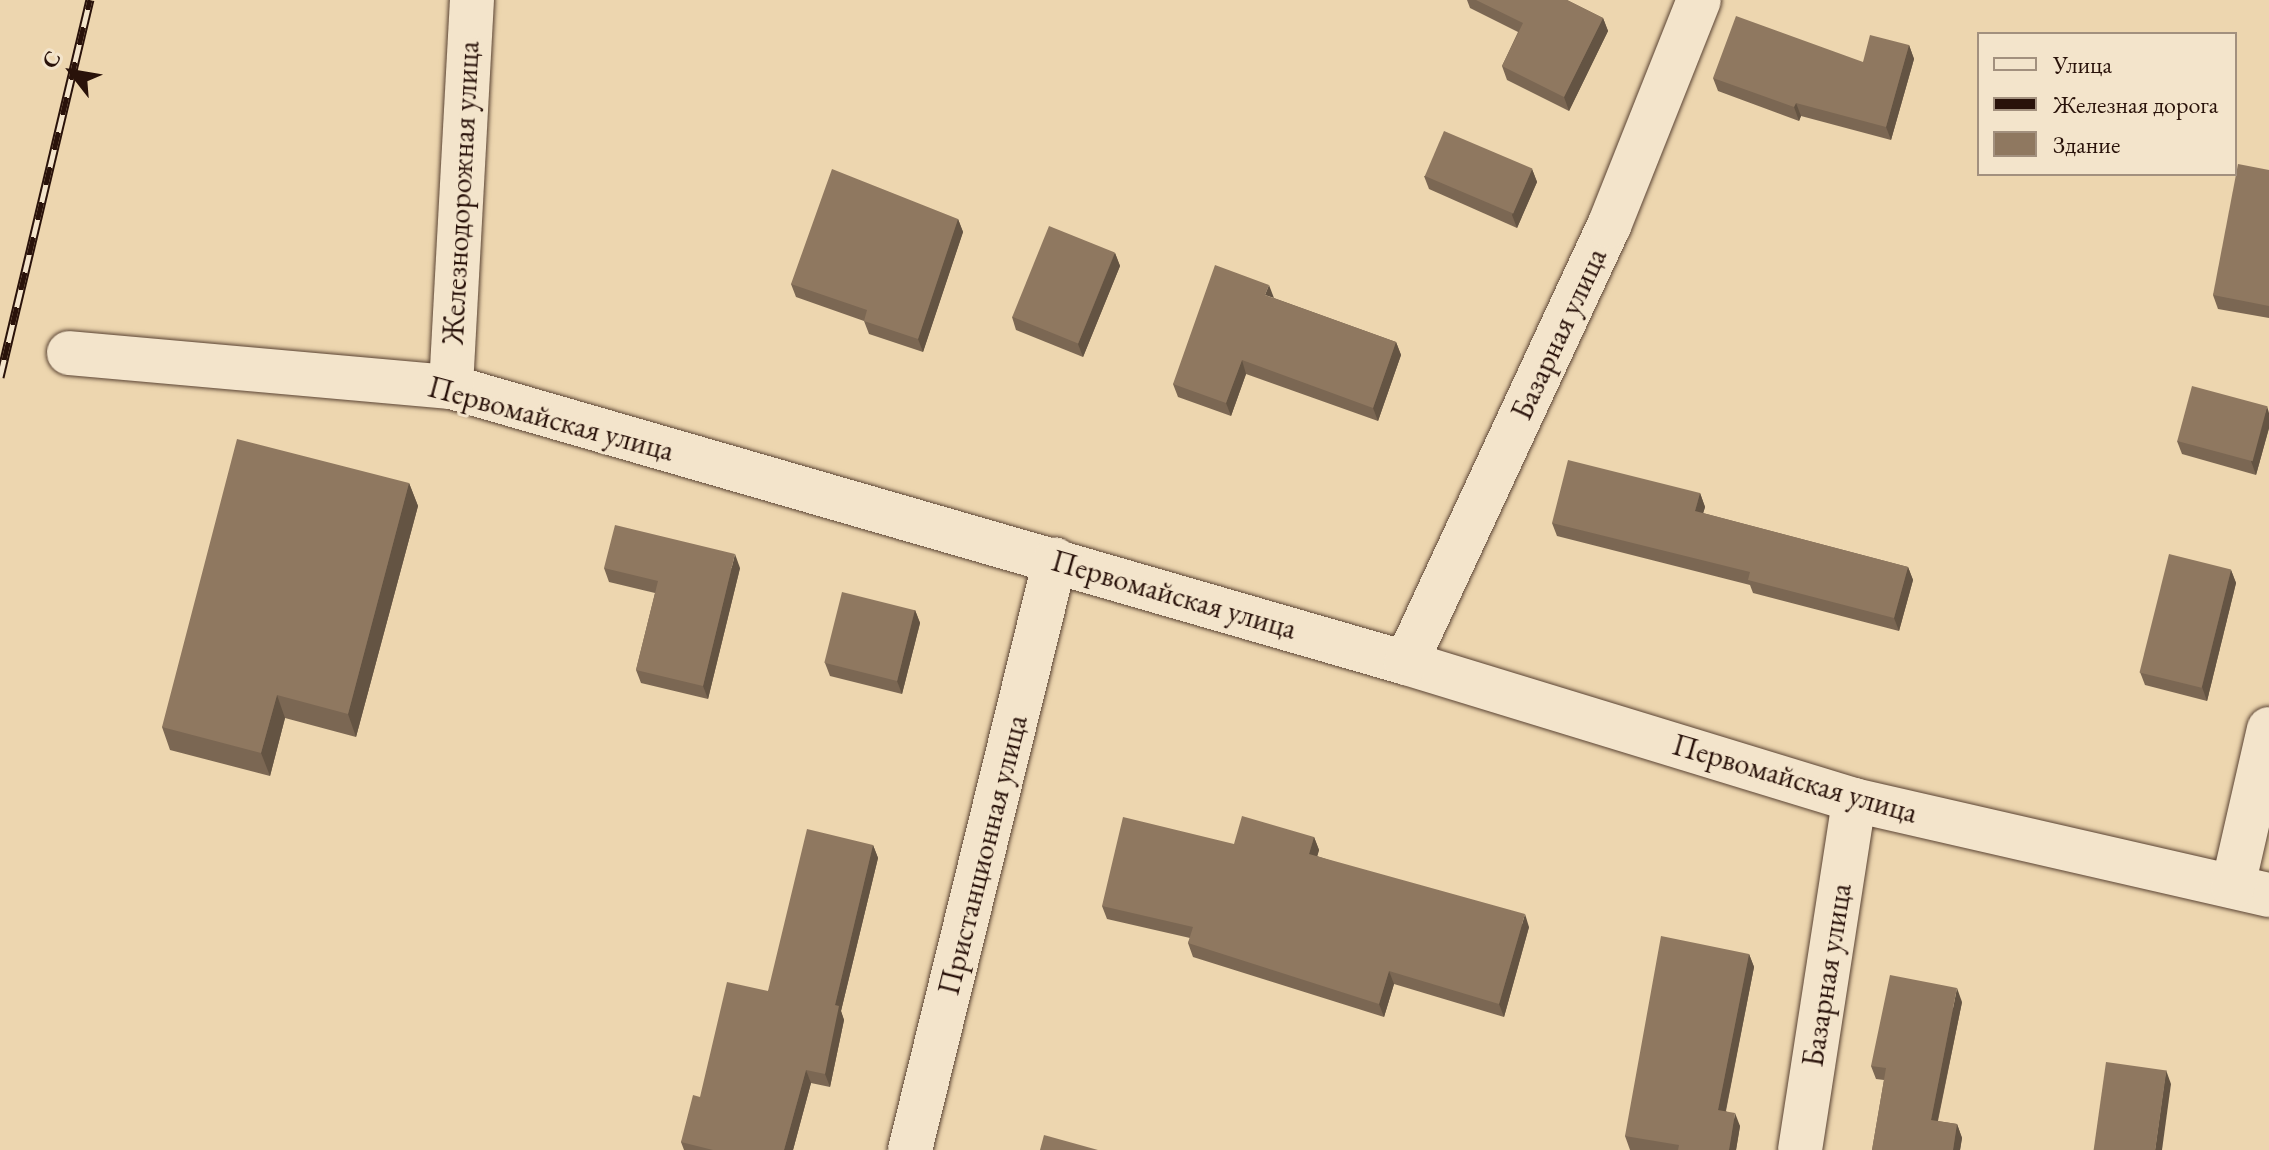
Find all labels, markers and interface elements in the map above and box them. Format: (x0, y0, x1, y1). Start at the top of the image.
north arrow (32, 32, 112, 112)
legend (1977, 32, 2237, 176)
street label: Железнодорожная улица (435, 40, 487, 346)
text: С (35, 45, 67, 74)
text: Улица (2053, 49, 2112, 80)
text: Железная дорога (2053, 89, 2218, 120)
text: Здание (2053, 129, 2120, 160)
street label: Базарная улица (1504, 242, 1614, 426)
street label: Первомайская улица (424, 369, 678, 469)
street label: Первомайская улица (1047, 543, 1301, 647)
street label: Пристанционная улица (931, 711, 1035, 999)
street label: Первомайская улица (1668, 727, 1922, 831)
street label: Базарная улица (1795, 881, 1859, 1069)

